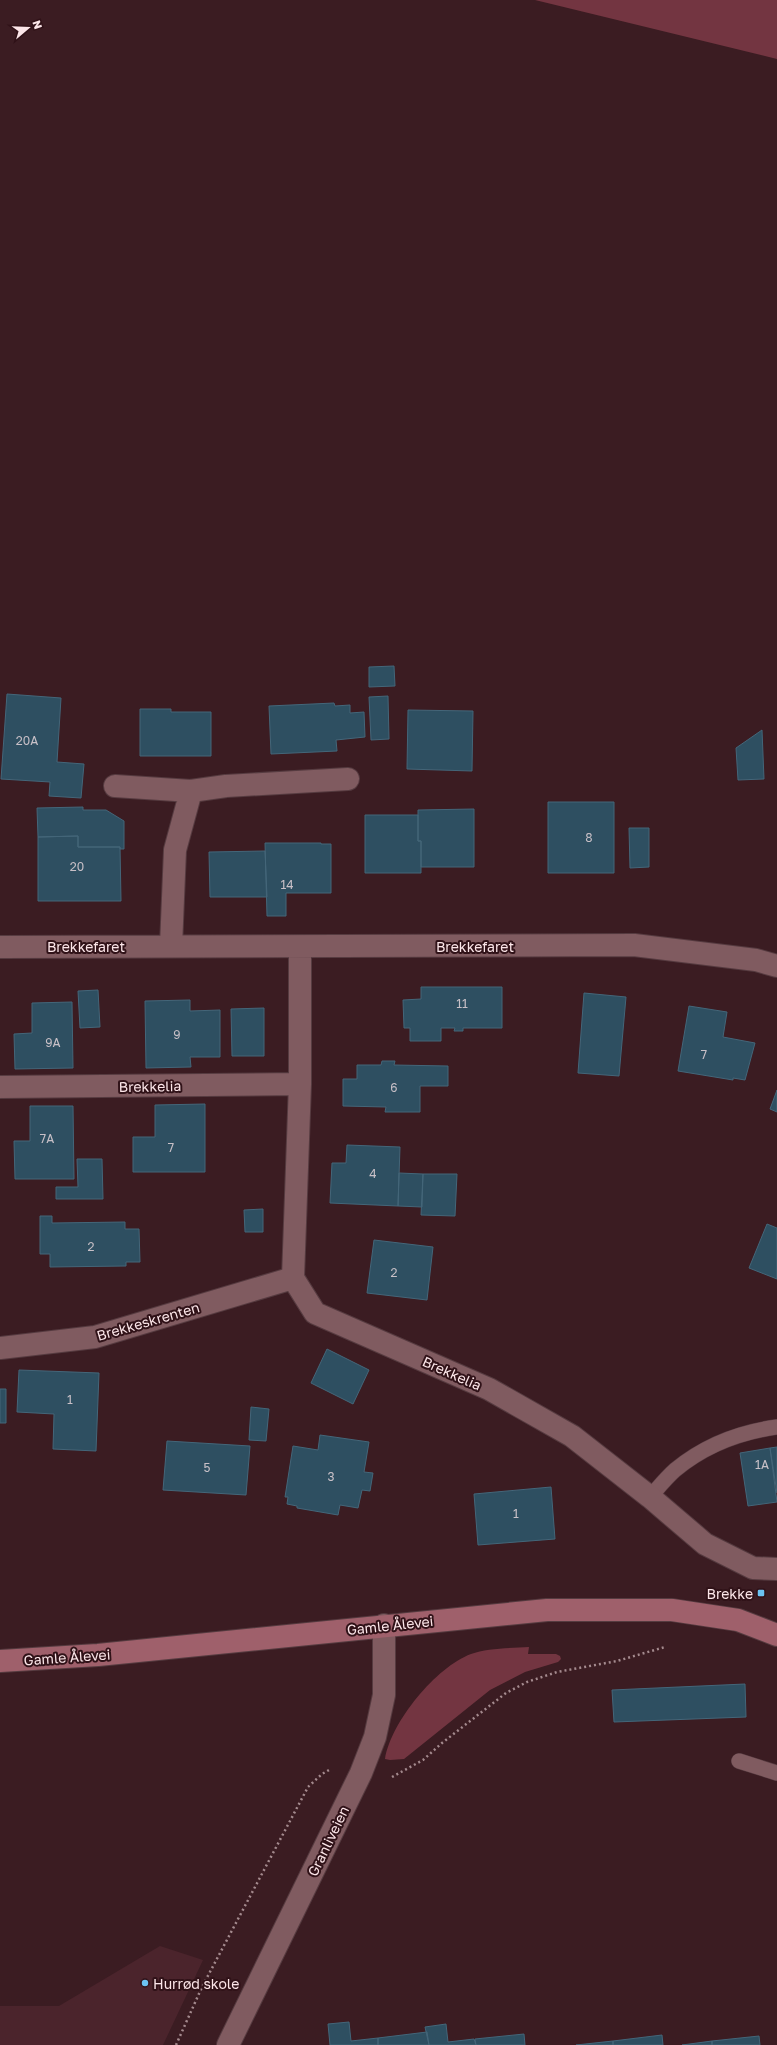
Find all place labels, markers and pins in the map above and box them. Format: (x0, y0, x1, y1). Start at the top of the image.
place label: Brekke (707, 1585, 753, 1602)
marker: Brekke (756, 1588, 766, 1598)
place label: Hurrød skole (153, 1975, 239, 1992)
marker: Hurrød skole (140, 1978, 150, 1988)

